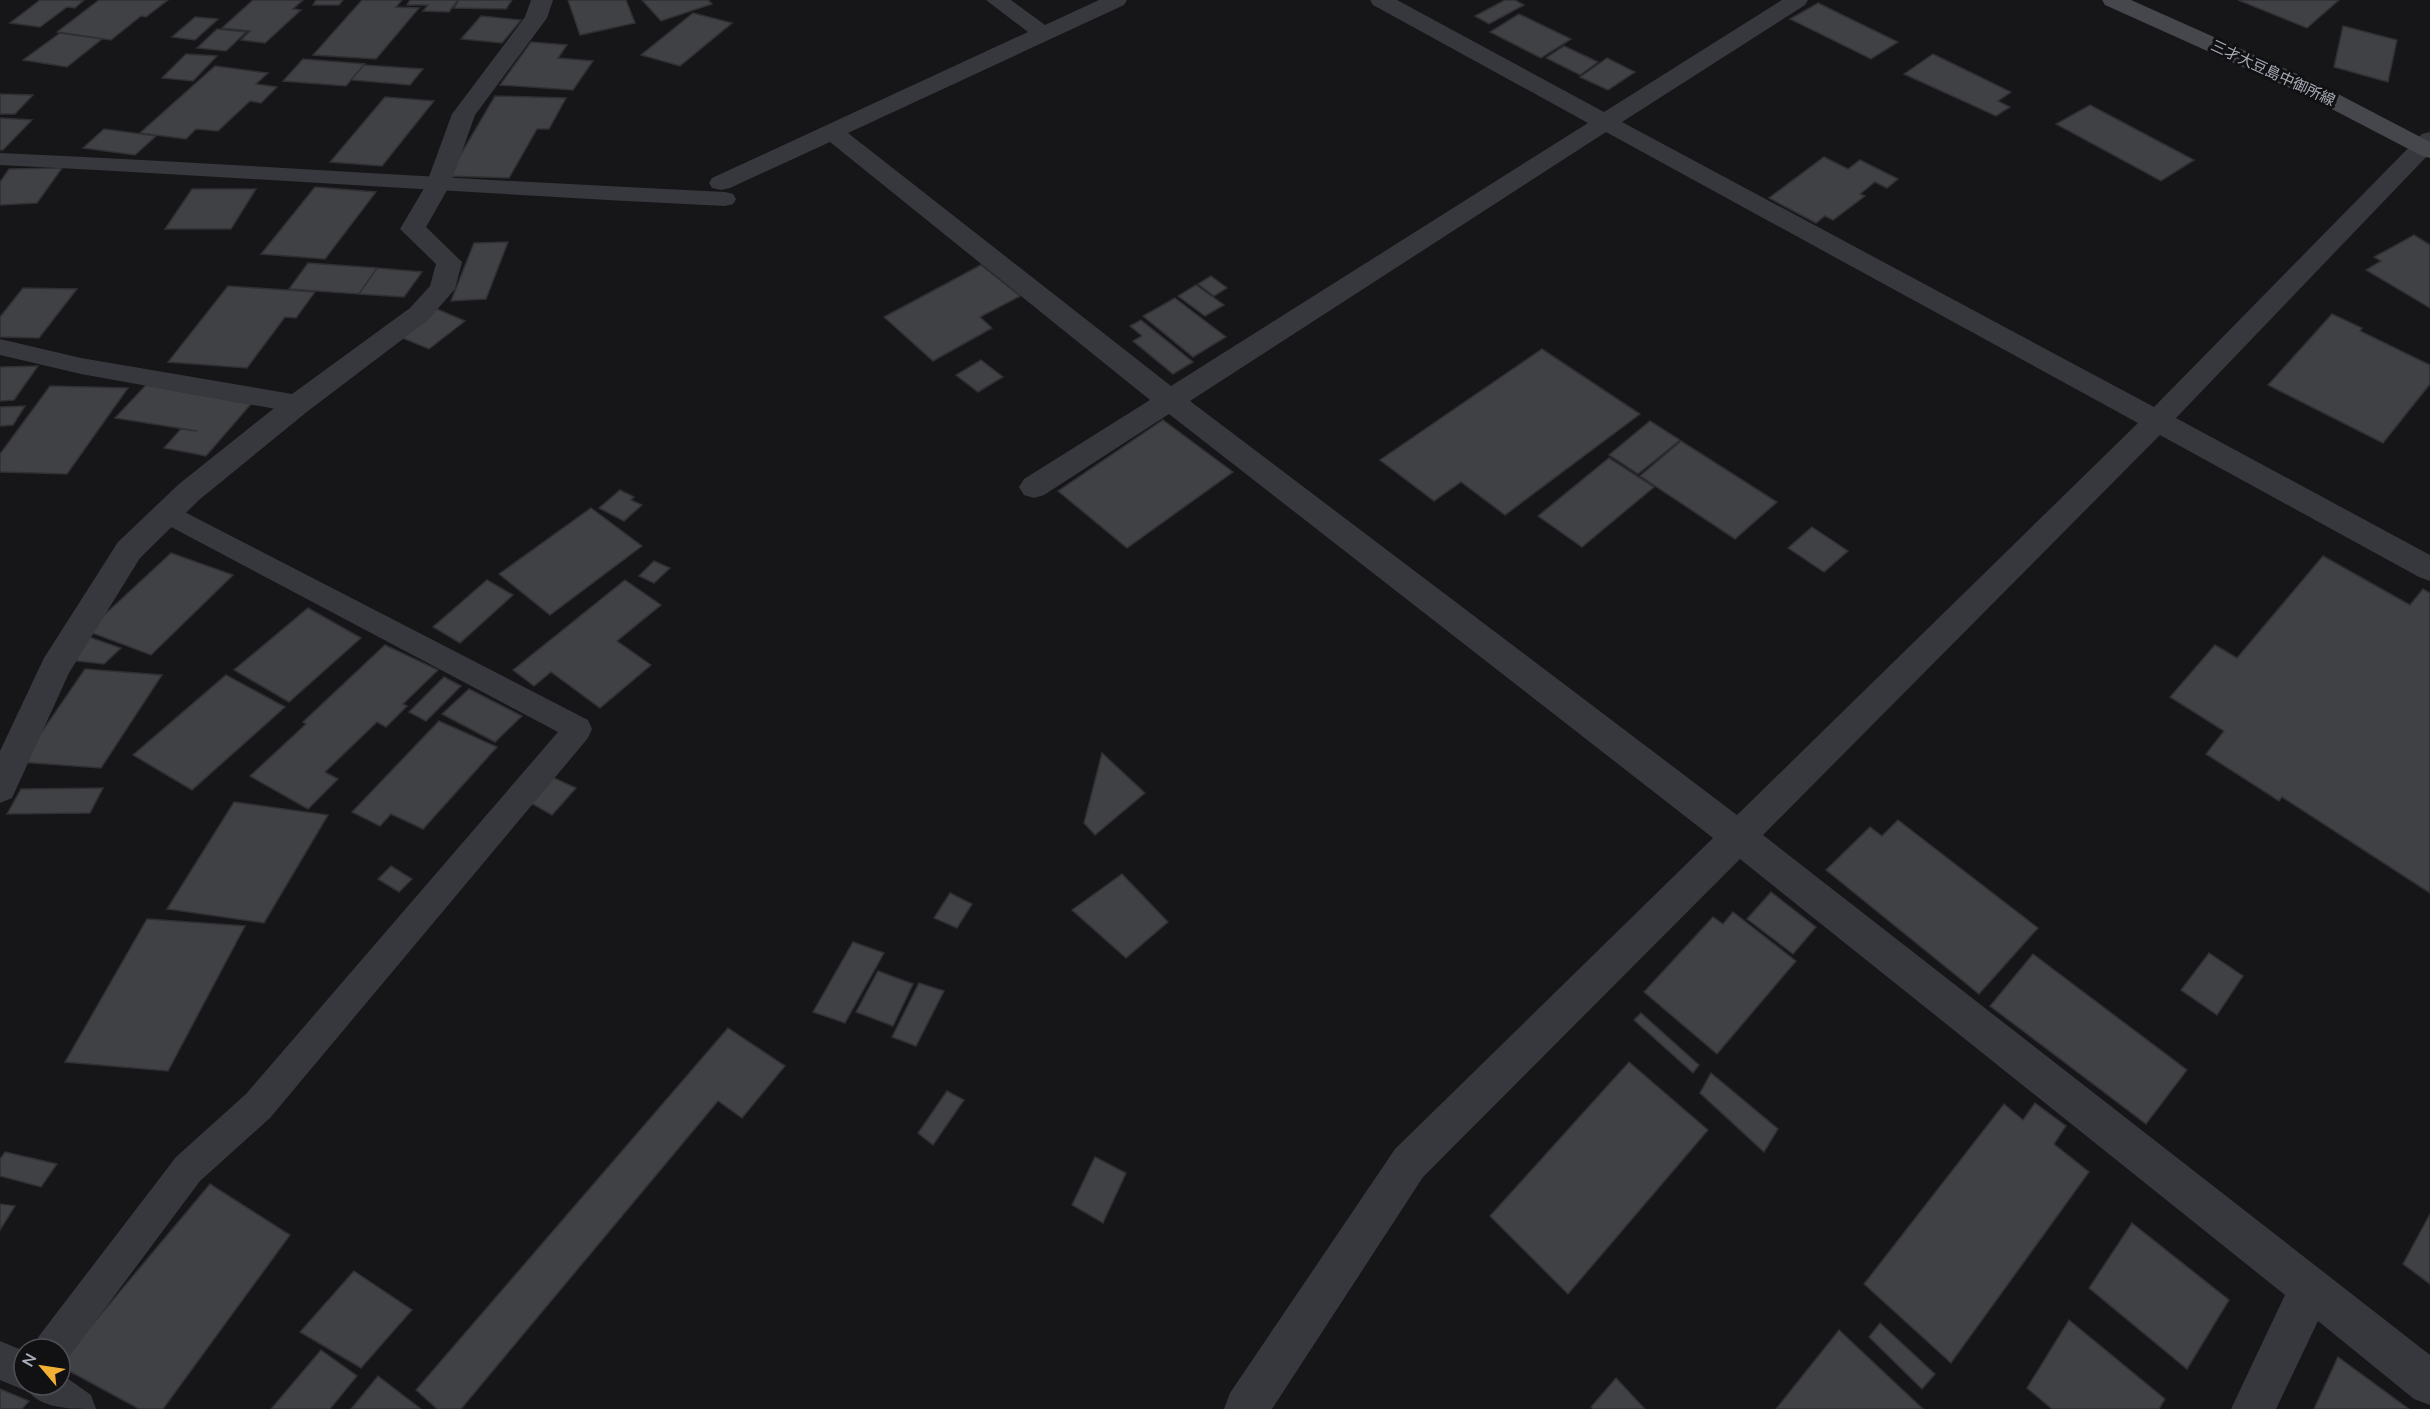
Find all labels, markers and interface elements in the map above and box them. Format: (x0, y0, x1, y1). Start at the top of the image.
street label: 三才大豆島中御所線 (2208, 35, 2338, 110)
north arrow (12, 1337, 72, 1397)
text: N (17, 1350, 41, 1370)

